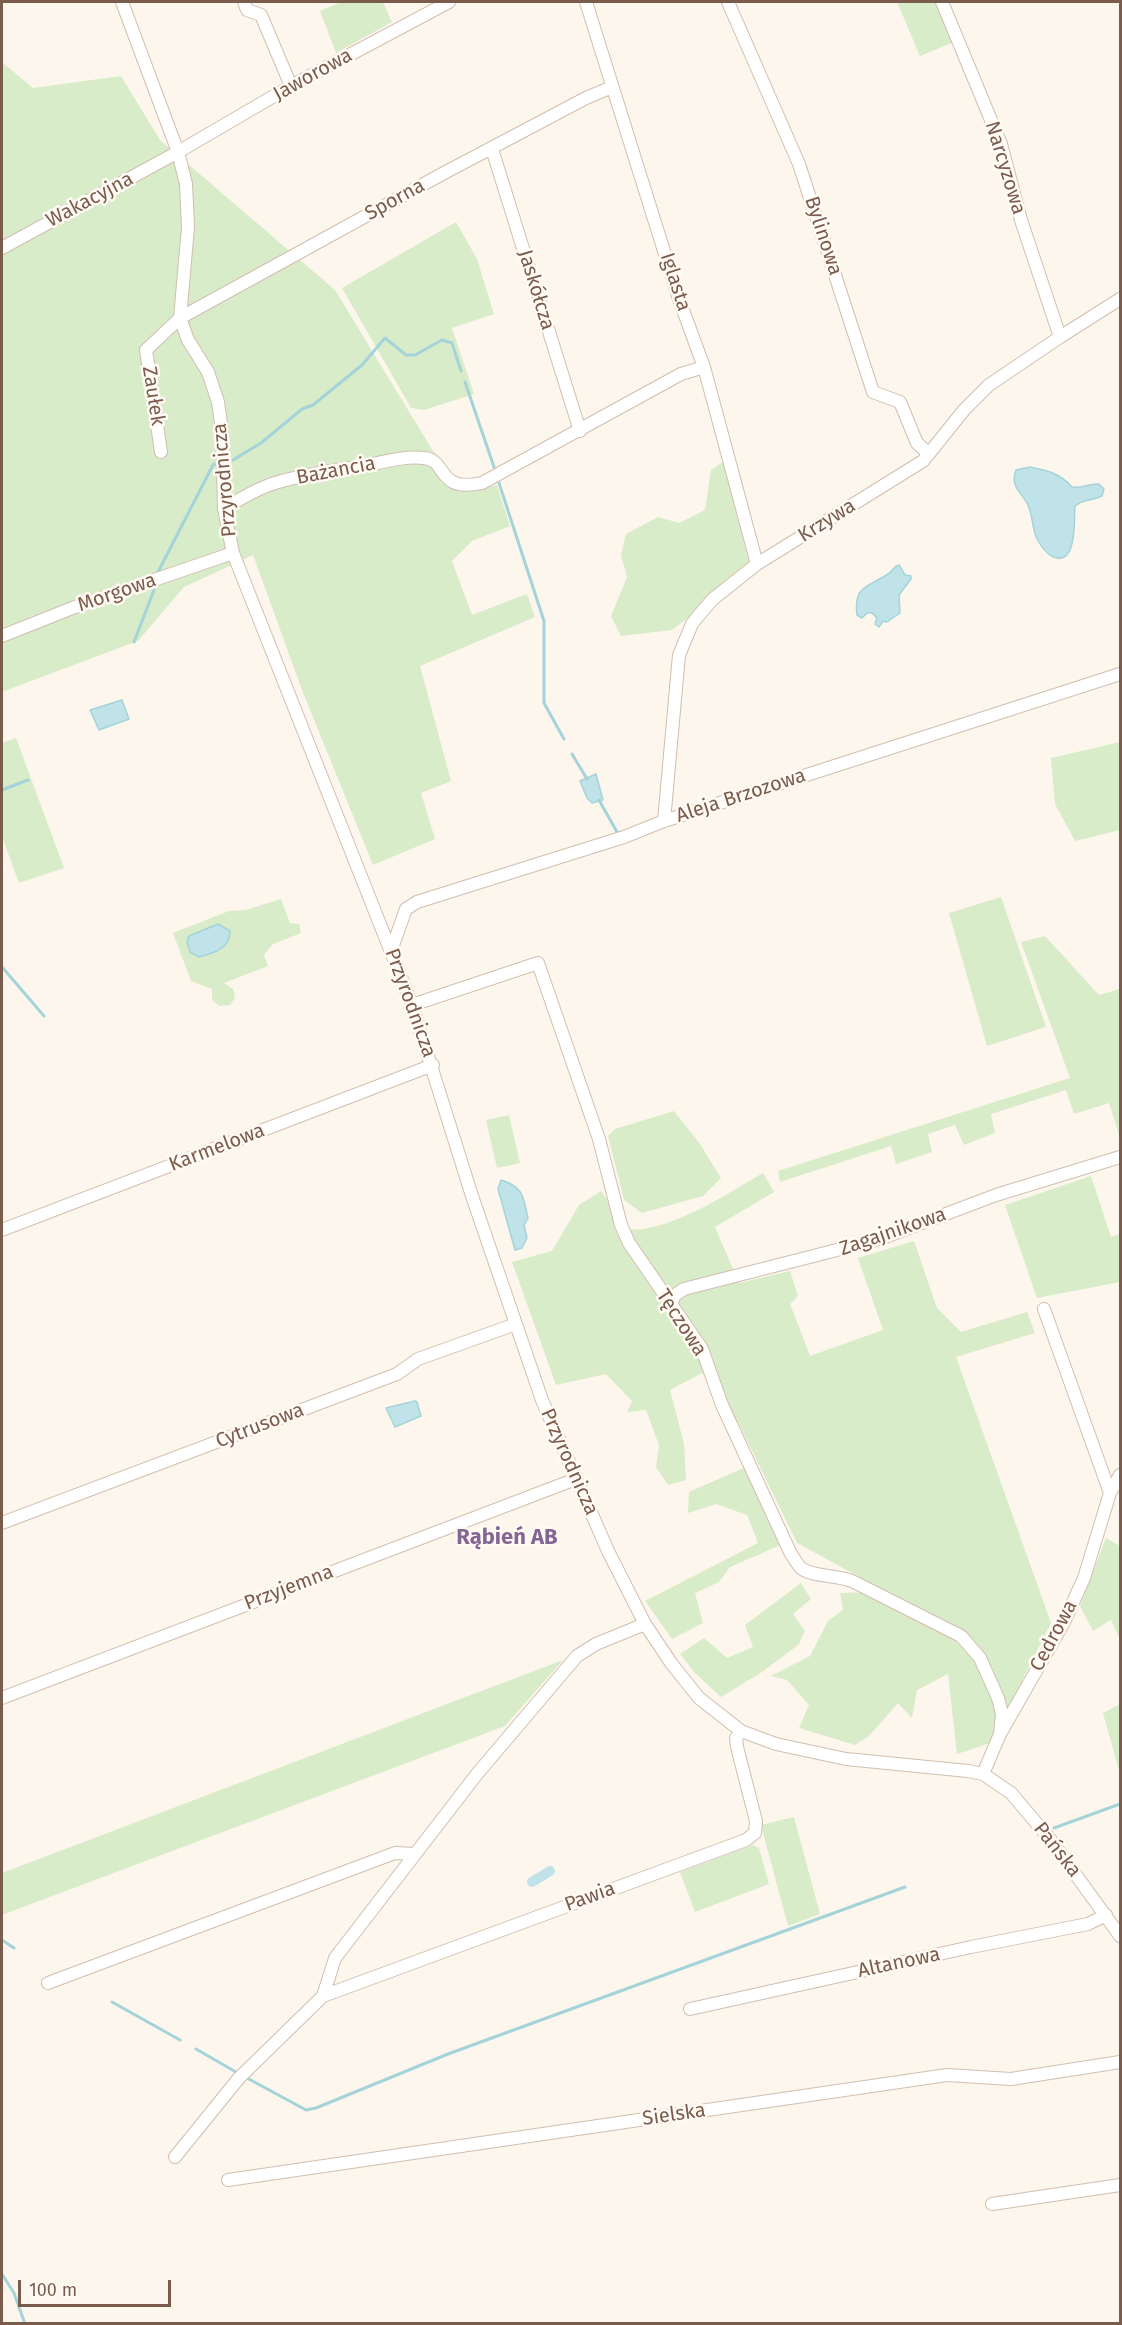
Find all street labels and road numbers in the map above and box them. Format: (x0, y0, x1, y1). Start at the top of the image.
street label: Jaworowa (269, 43, 357, 107)
street label: Narcyzowa (979, 118, 1031, 218)
street label: Wakacyjna (42, 167, 138, 233)
street label: Sporna (361, 174, 429, 226)
street label: Bylinowa (799, 193, 847, 279)
street label: Jaskółcza (512, 247, 560, 333)
street label: Iglasta (654, 250, 696, 314)
street label: Zaułek (136, 365, 170, 427)
street label: Przyrodnicza (208, 422, 242, 538)
street label: Bażancia (294, 452, 378, 490)
street label: Krzywa (794, 494, 860, 548)
street label: Morgowa (75, 568, 159, 618)
street label: Aleja Brzozowa (673, 764, 809, 828)
street label: Przyrodnicza (379, 945, 441, 1061)
street label: Karmelowa (166, 1119, 268, 1177)
street label: Zagajnikowa (837, 1203, 949, 1261)
street label: Tęczowa (651, 1285, 711, 1361)
street label: Cytrusowa (212, 1398, 308, 1454)
street label: Przyrodnicza (535, 1405, 603, 1519)
street label: Przyjemna (241, 1560, 337, 1616)
street label: Cedrowa (1025, 1596, 1083, 1676)
street label: Pańska (1028, 1818, 1086, 1882)
street label: Pawia (561, 1877, 619, 1917)
street label: Altanowa (856, 1943, 942, 1983)
street label: Sielska (641, 2099, 707, 2131)

